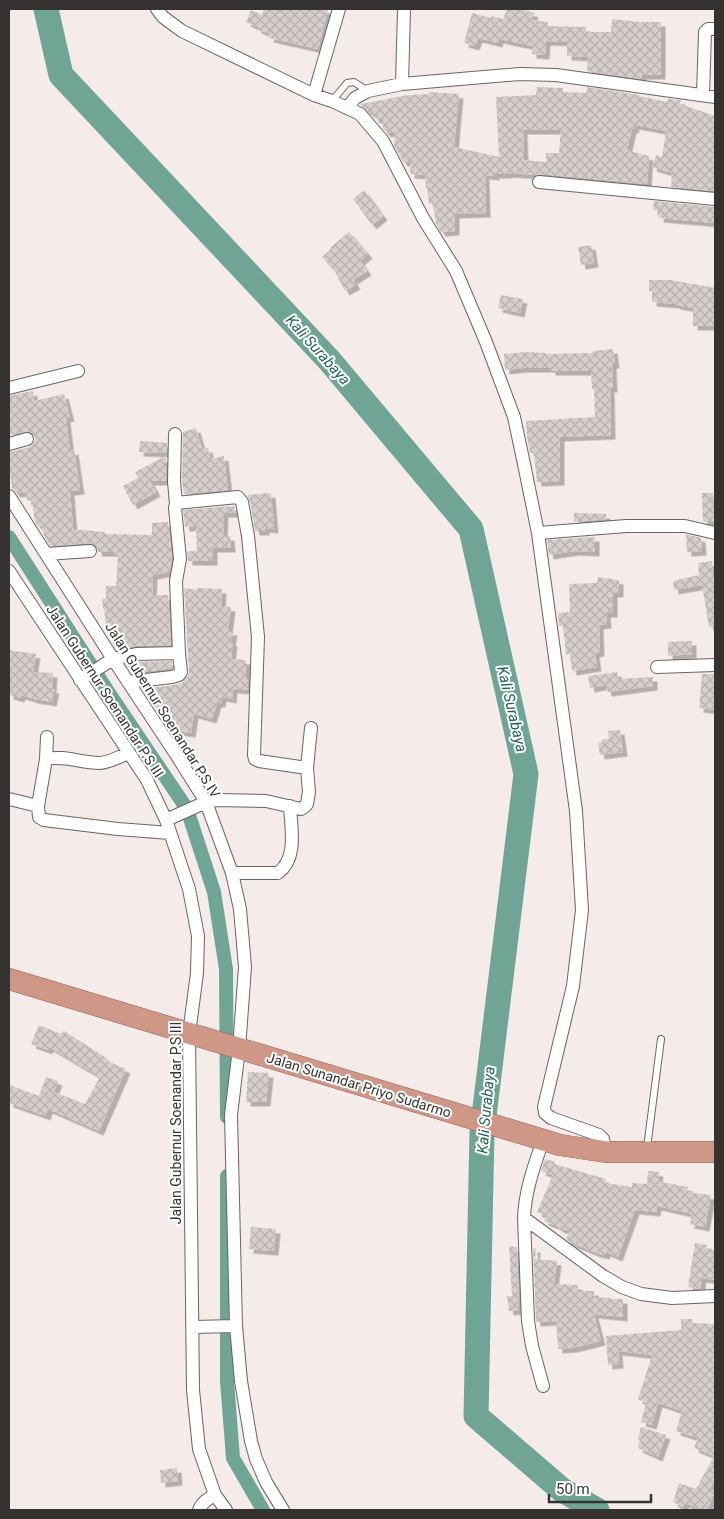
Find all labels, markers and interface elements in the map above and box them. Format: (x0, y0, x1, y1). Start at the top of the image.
water label: Kali Surabaya (282, 311, 354, 389)
street label: Jalan Gubernur Soenandar P.S III (43, 602, 167, 780)
street label: Jalan Gubernur Soenandar P.S IV (102, 619, 224, 801)
water label: Kali Surabaya (493, 664, 531, 754)
street label: Jalan Gubernur Soenandar P.S III (168, 1022, 184, 1224)
street label: Jalan Sunandar Priyo Sudarmo (265, 1049, 453, 1121)
water label: Kali Surabaya (473, 1065, 499, 1154)
scale bar (549, 1472, 652, 1504)
text: 50 m (556, 1480, 590, 1498)

